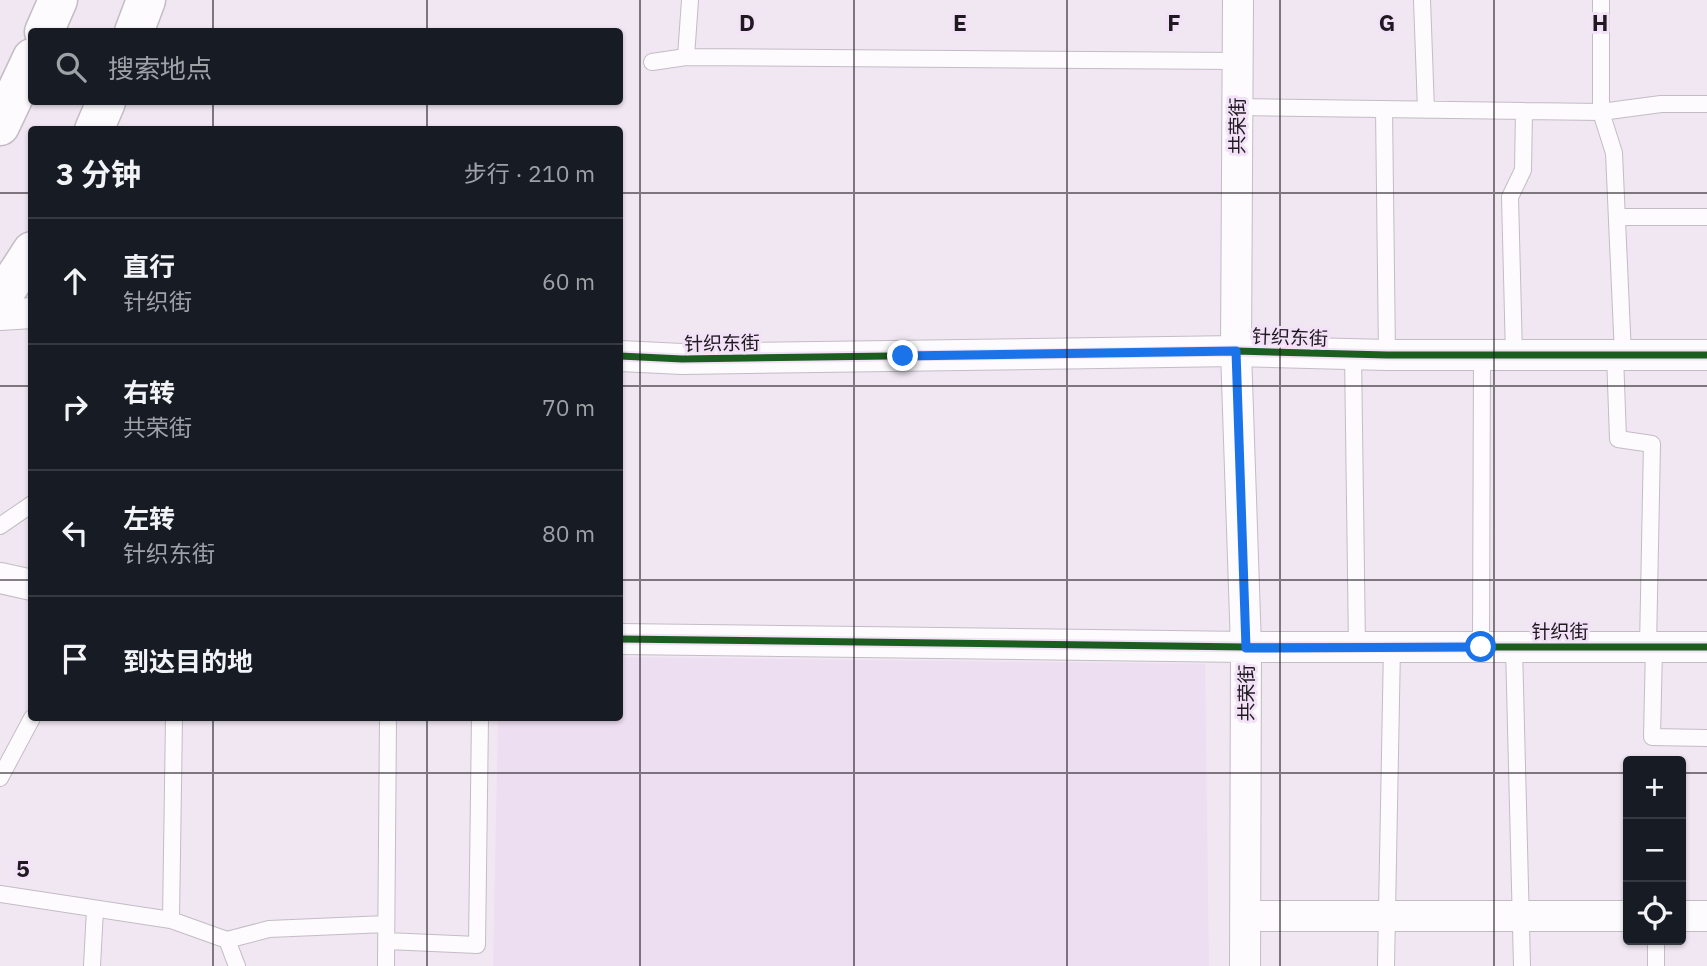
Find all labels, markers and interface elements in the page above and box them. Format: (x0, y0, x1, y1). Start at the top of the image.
text: D (739, 7, 755, 37)
text: E (953, 7, 967, 37)
text: F (1167, 7, 1181, 37)
text: G (1379, 7, 1395, 37)
text: H (1592, 7, 1608, 37)
search box (28, 28, 623, 105)
icon: search (52, 48, 90, 86)
text: 搜索地点 (108, 51, 212, 85)
street label: 共荣街 (1225, 97, 1249, 155)
text: 3 分钟 (56, 154, 141, 193)
text: 步行 · 210 m (464, 158, 595, 188)
text: 直行 (123, 249, 175, 283)
icon: ahead (56, 262, 94, 300)
text: 60 m (542, 266, 595, 296)
text: 针织街 (123, 286, 192, 316)
street label: 针织东街 (1252, 324, 1328, 350)
street label: 针织东街 (684, 330, 760, 356)
route end (887, 340, 918, 371)
text: 右转 (123, 375, 175, 409)
icon: right (56, 388, 94, 426)
text: 70 m (542, 392, 595, 422)
text: 共荣街 (123, 412, 192, 442)
text: 左转 (123, 501, 175, 535)
icon: left (56, 514, 94, 552)
text: 80 m (542, 518, 595, 548)
text: 针织东街 (123, 538, 215, 568)
street label: 针织街 (1531, 619, 1589, 643)
route start (1465, 631, 1496, 662)
icon: arrive (56, 640, 94, 678)
text: 到达目的地 (123, 644, 253, 678)
street label: 共荣街 (1234, 664, 1258, 722)
map controls (1623, 756, 1686, 945)
button: + (1623, 756, 1686, 819)
button: − (1623, 819, 1686, 882)
text: 5 (16, 853, 30, 883)
button: locate (1623, 882, 1686, 945)

